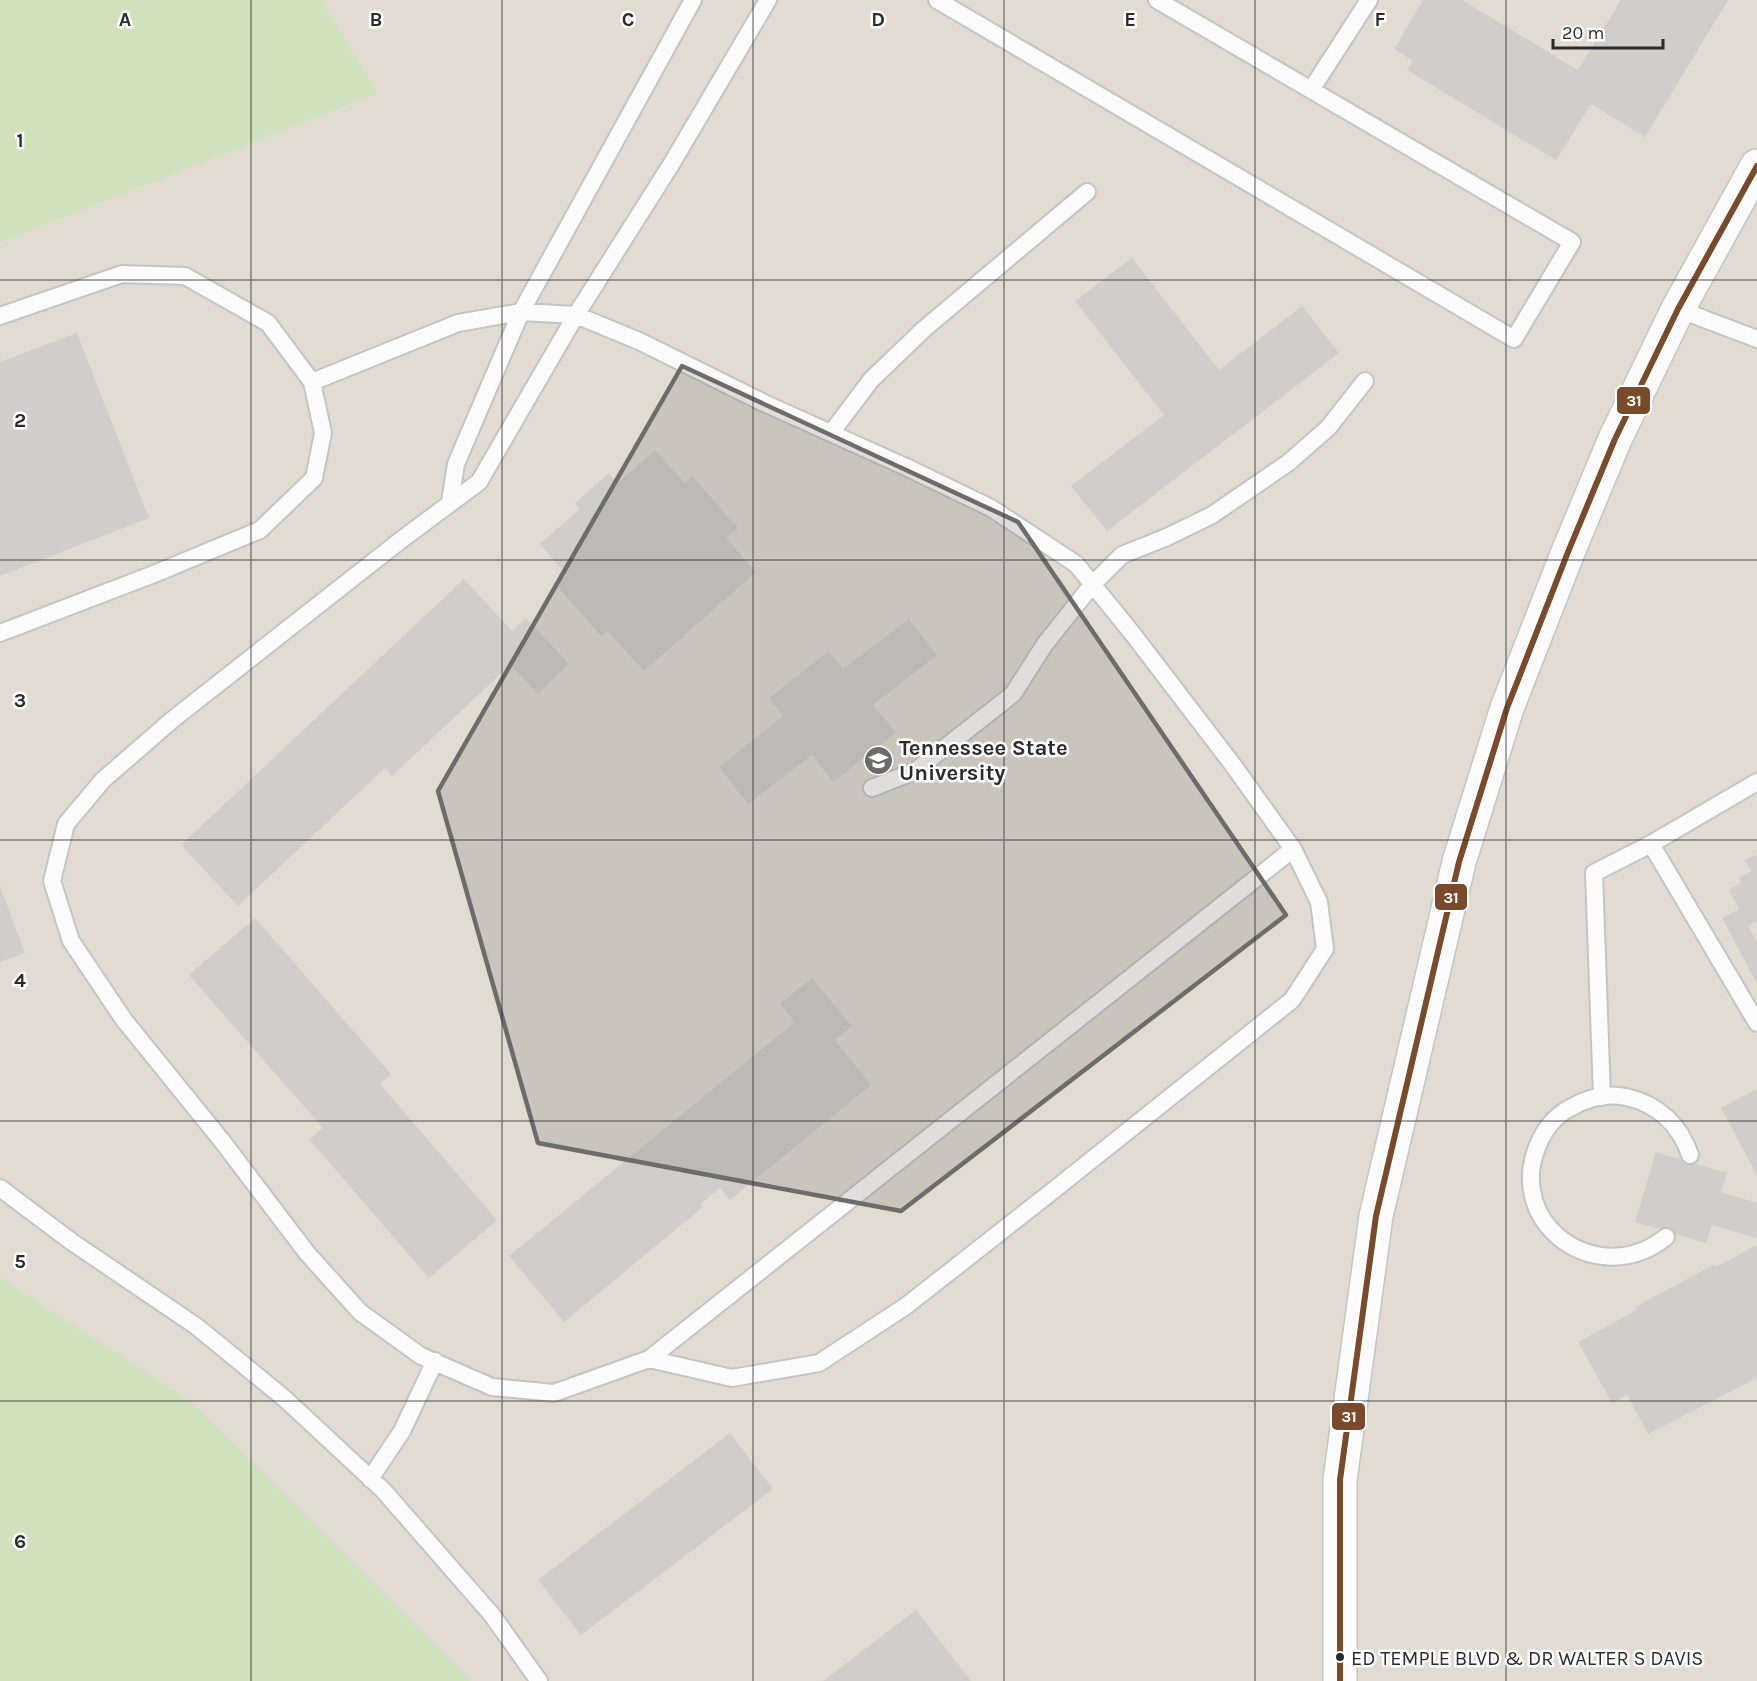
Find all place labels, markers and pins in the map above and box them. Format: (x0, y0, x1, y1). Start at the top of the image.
place label: Tennessee State University (899, 735, 1068, 786)
school or university icon: Tennessee State University (862, 744, 894, 776)
place label: ED TEMPLE BLVD & DR WALTER S DAVIS (1351, 1647, 1703, 1670)
marker: ED TEMPLE BLVD & DR WALTER S DAVIS (1334, 1651, 1346, 1663)

